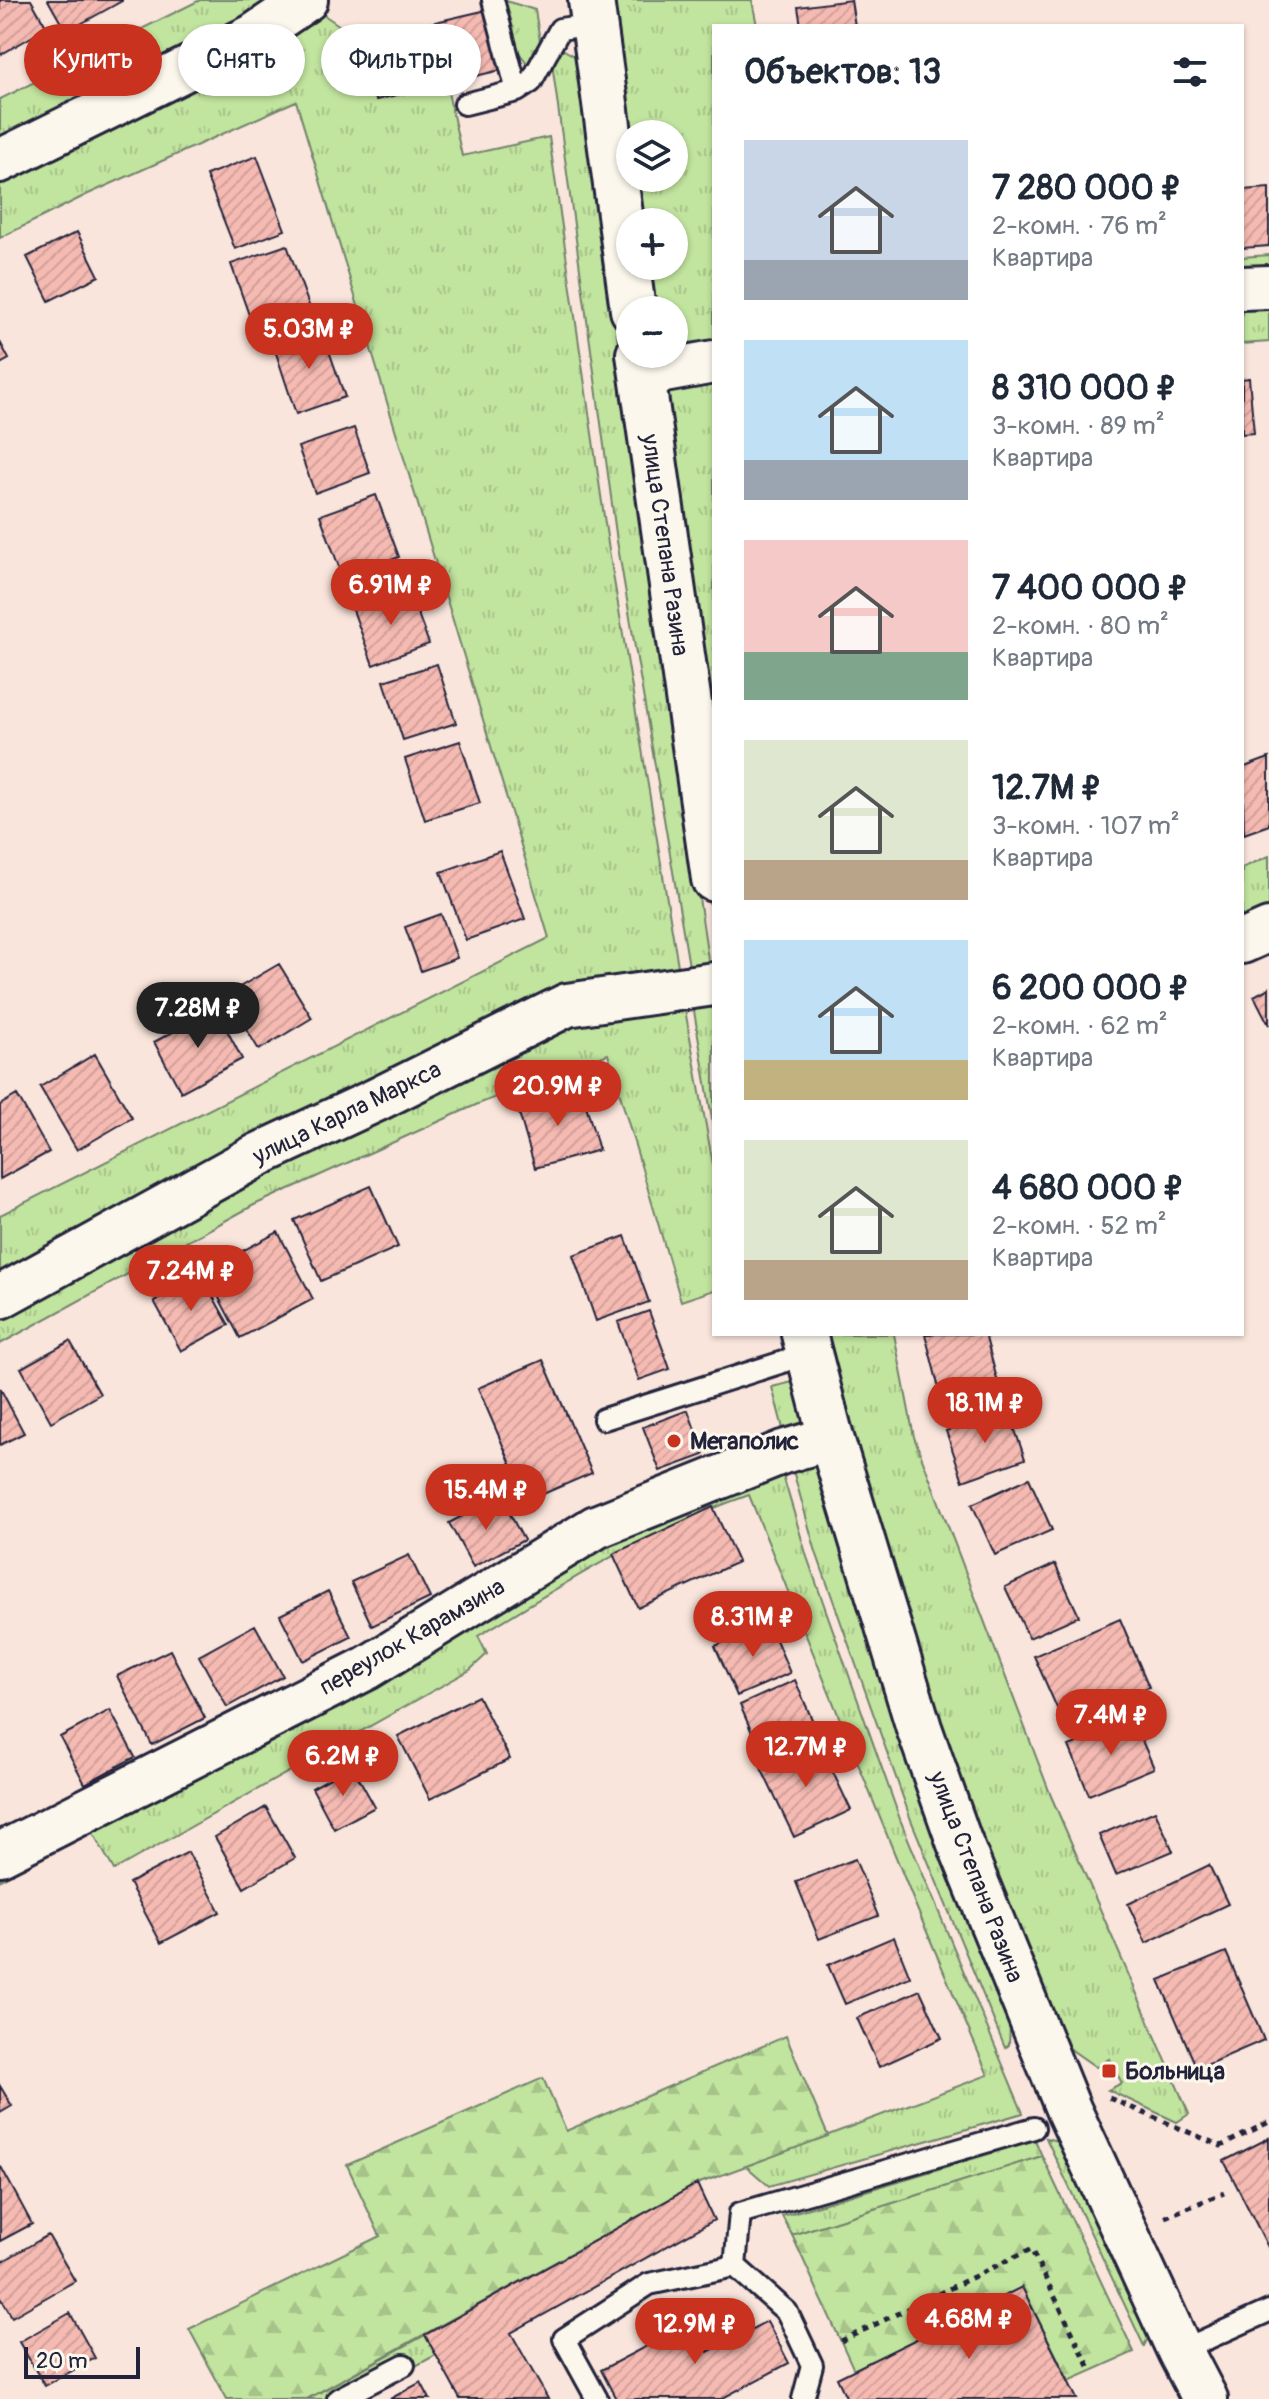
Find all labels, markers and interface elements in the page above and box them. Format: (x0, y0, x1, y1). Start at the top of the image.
chip: Купить (24, 24, 162, 96)
chip: Снять (178, 24, 305, 96)
chip: Фильтры (321, 24, 481, 96)
icon: filters (1168, 50, 1212, 94)
text: Объектов: 13 (744, 51, 941, 94)
map controls (616, 120, 688, 368)
button: layers (616, 120, 688, 192)
text: 7 280 000 ₽ (992, 167, 1182, 210)
icon: home (808, 172, 904, 268)
button: + (616, 208, 688, 280)
text: 2-комн. · 76 m² (992, 210, 1167, 242)
text: Квартира (992, 242, 1093, 274)
button: − (616, 296, 688, 368)
pin: 5.03M ₽ (235, 303, 383, 371)
text: 5.03M ₽ (263, 313, 355, 345)
text: 8 310 000 ₽ (992, 367, 1177, 410)
icon: home (808, 372, 904, 468)
text: 3-комн. · 89 m² (992, 410, 1165, 442)
street label: улица Степана Разина (635, 431, 695, 658)
text: Квартира (992, 442, 1093, 474)
pin: 6.91M ₽ (317, 559, 465, 627)
text: 7 400 000 ₽ (992, 567, 1188, 610)
text: 6.91M ₽ (349, 569, 433, 601)
icon: home (808, 572, 904, 668)
text: 2-комн. · 80 m² (992, 610, 1169, 642)
text: Квартира (992, 642, 1093, 674)
text: 12.7M ₽ (992, 767, 1102, 810)
icon: home (808, 772, 904, 868)
text: 3-комн. · 107 m² (992, 810, 1180, 842)
text: Квартира (992, 842, 1093, 874)
text: 6 200 000 ₽ (992, 967, 1189, 1010)
icon: home (808, 972, 904, 1068)
pin: 7.28M ₽ (124, 982, 272, 1050)
text: 7.28M ₽ (154, 992, 242, 1024)
text: 2-комн. · 62 m² (992, 1010, 1168, 1042)
text: Квартира (992, 1042, 1093, 1074)
street label: улица Карла Маркса (247, 1055, 446, 1172)
pin: 20.9M ₽ (484, 1060, 632, 1128)
text: 20.9M ₽ (512, 1070, 604, 1102)
text: 4 680 000 ₽ (992, 1167, 1184, 1210)
icon: home (808, 1172, 904, 1268)
text: 2-комн. · 52 m² (992, 1210, 1167, 1242)
text: Квартира (992, 1242, 1093, 1274)
pin: 7.24M ₽ (117, 1245, 265, 1313)
text: 7.24M ₽ (146, 1255, 236, 1287)
pin: 18.1M ₽ (911, 1377, 1059, 1445)
text: 18.1M ₽ (945, 1387, 1025, 1419)
place label: Мегаполис (690, 1427, 799, 1456)
marker: Мегаполис (665, 1432, 683, 1450)
pin: 15.4M ₽ (412, 1464, 560, 1532)
text: 15.4M ₽ (444, 1474, 529, 1506)
street label: переулок Карамзина (314, 1572, 510, 1702)
pin: 8.31M ₽ (679, 1591, 827, 1659)
text: 8.31M ₽ (711, 1601, 795, 1633)
pin: 7.4M ₽ (1046, 1689, 1176, 1757)
text: 7.4M ₽ (1074, 1699, 1148, 1731)
pin: 12.7M ₽ (732, 1721, 880, 1789)
pin: 6.2M ₽ (278, 1730, 408, 1798)
text: 12.7M ₽ (764, 1731, 848, 1763)
text: 6.2M ₽ (305, 1740, 381, 1772)
street label: улица Степана Разина (922, 1766, 1030, 1987)
place label: Больница (1125, 2057, 1225, 2086)
marker: Больница (1100, 2062, 1118, 2080)
pin: 4.68M ₽ (895, 2293, 1043, 2361)
pin: 12.9M ₽ (621, 2298, 769, 2366)
text: 4.68M ₽ (925, 2303, 1013, 2335)
text: 12.9M ₽ (653, 2308, 737, 2340)
scale bar (24, 2343, 140, 2379)
text: 20 m (36, 2347, 88, 2375)

